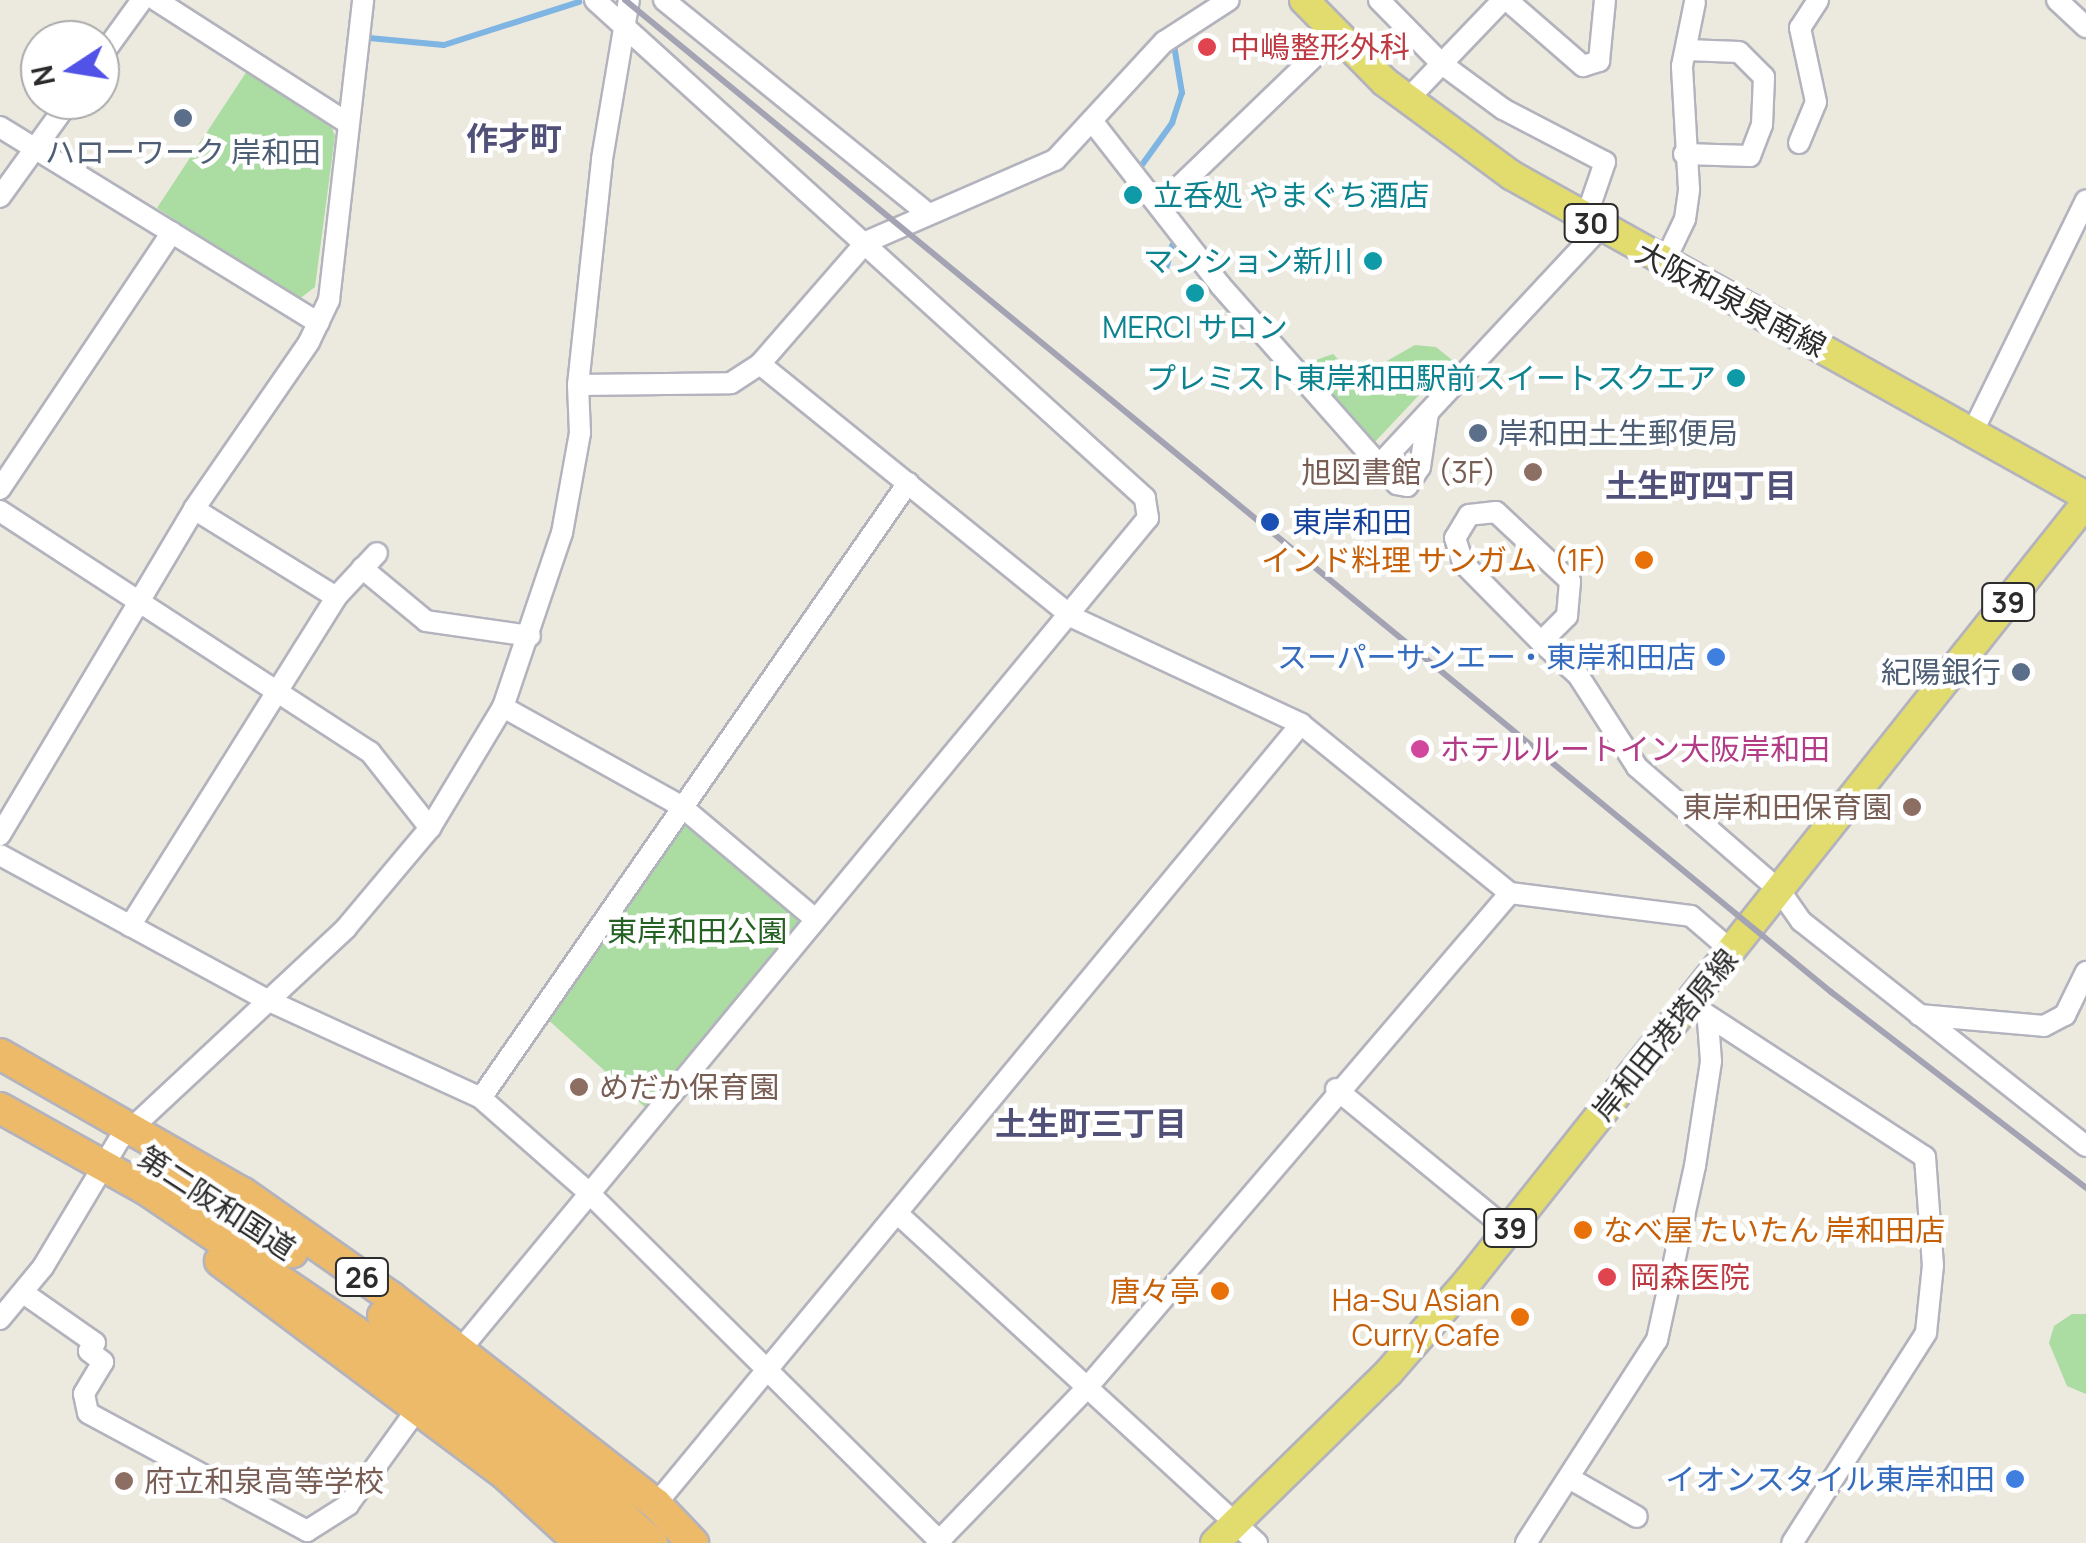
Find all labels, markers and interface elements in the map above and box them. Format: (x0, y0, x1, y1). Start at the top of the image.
north arrow (20, 20, 120, 120)
place label: 中嶋整形外科 (1230, 29, 1410, 65)
marker: 中嶋整形外科 (1194, 34, 1220, 60)
text: N (22, 62, 63, 90)
marker: ハローワーク 岸和田 (172, 107, 194, 129)
district label: 作才町 (466, 119, 562, 157)
place label: ハローワーク 岸和田 (45, 134, 321, 170)
place label: 立呑処 やまぐち酒店 (1153, 177, 1429, 213)
marker: 立呑処 やまぐち酒店 (1122, 184, 1144, 206)
road number: 30 (1564, 200, 1618, 246)
street label: 大阪和泉泉南線 (1630, 234, 1832, 364)
place label: マンション新川 (1143, 243, 1353, 279)
marker: マンション新川 (1362, 250, 1384, 272)
marker: MERCI サロン (1184, 282, 1206, 304)
place label: MERCI サロン (1102, 309, 1288, 345)
place label: プレミスト東岸和田駅前スイートスクエア (1146, 360, 1716, 396)
marker: プレミスト東岸和田駅前スイートスクエア (1725, 367, 1747, 389)
place label: 岸和田土生郵便局 (1498, 415, 1738, 451)
marker: 岸和田土生郵便局 (1467, 422, 1489, 444)
place label: 旭図書館（3F） (1301, 454, 1513, 490)
marker: 旭図書館（3F） (1522, 461, 1544, 483)
district label: 土生町四丁目 (1605, 466, 1797, 504)
place label: 東岸和田 (1292, 504, 1412, 540)
marker: 東岸和田 (1257, 509, 1283, 535)
place label: インド料理 サンガム（1F） (1261, 542, 1624, 578)
marker: インド料理 サンガム（1F） (1633, 549, 1655, 571)
road number: 39 (1980, 579, 2036, 625)
place label: スーパーサンエー・東岸和田店 (1276, 639, 1696, 675)
marker: スーパーサンエー・東岸和田店 (1705, 646, 1727, 668)
place label: 紀陽銀行 (1881, 654, 2001, 690)
marker: 紀陽銀行 (2010, 661, 2032, 683)
place label: ホテルルートイン大阪岸和田 (1440, 731, 1830, 767)
marker: ホテルルートイン大阪岸和田 (1409, 738, 1431, 760)
place label: 東岸和田保育園 (1682, 789, 1892, 825)
marker: 東岸和田保育園 (1901, 796, 1923, 818)
park label: 東岸和田公園 (607, 913, 787, 949)
street label: 岸和田港塔原線 (1585, 942, 1745, 1128)
place label: めだか保育園 (599, 1069, 779, 1105)
marker: めだか保育園 (568, 1076, 590, 1098)
district label: 土生町三丁目 (995, 1104, 1187, 1142)
street label: 第二阪和国道 (132, 1139, 302, 1267)
road number: 39 (1482, 1205, 1538, 1251)
place label: なべ屋 たいたん 岸和田店 (1603, 1212, 1945, 1248)
marker: なべ屋 たいたん 岸和田店 (1572, 1219, 1594, 1241)
road number: 26 (334, 1254, 390, 1300)
place label: 岡森医院 (1630, 1259, 1750, 1295)
marker: 岡森医院 (1594, 1264, 1620, 1290)
place label: 唐々亭 (1110, 1273, 1200, 1309)
marker: 唐々亭 (1209, 1280, 1231, 1302)
place label: Ha-Su Asian Curry Cafe (1332, 1282, 1500, 1352)
marker: Ha-Su Asian Curry Cafe (1509, 1306, 1531, 1328)
place label: イオンスタイル東岸和田 (1665, 1461, 1995, 1497)
place label: 府立和泉高等学校 (144, 1463, 384, 1499)
marker: イオンスタイル東岸和田 (2004, 1468, 2026, 1490)
marker: 府立和泉高等学校 (113, 1470, 135, 1492)

